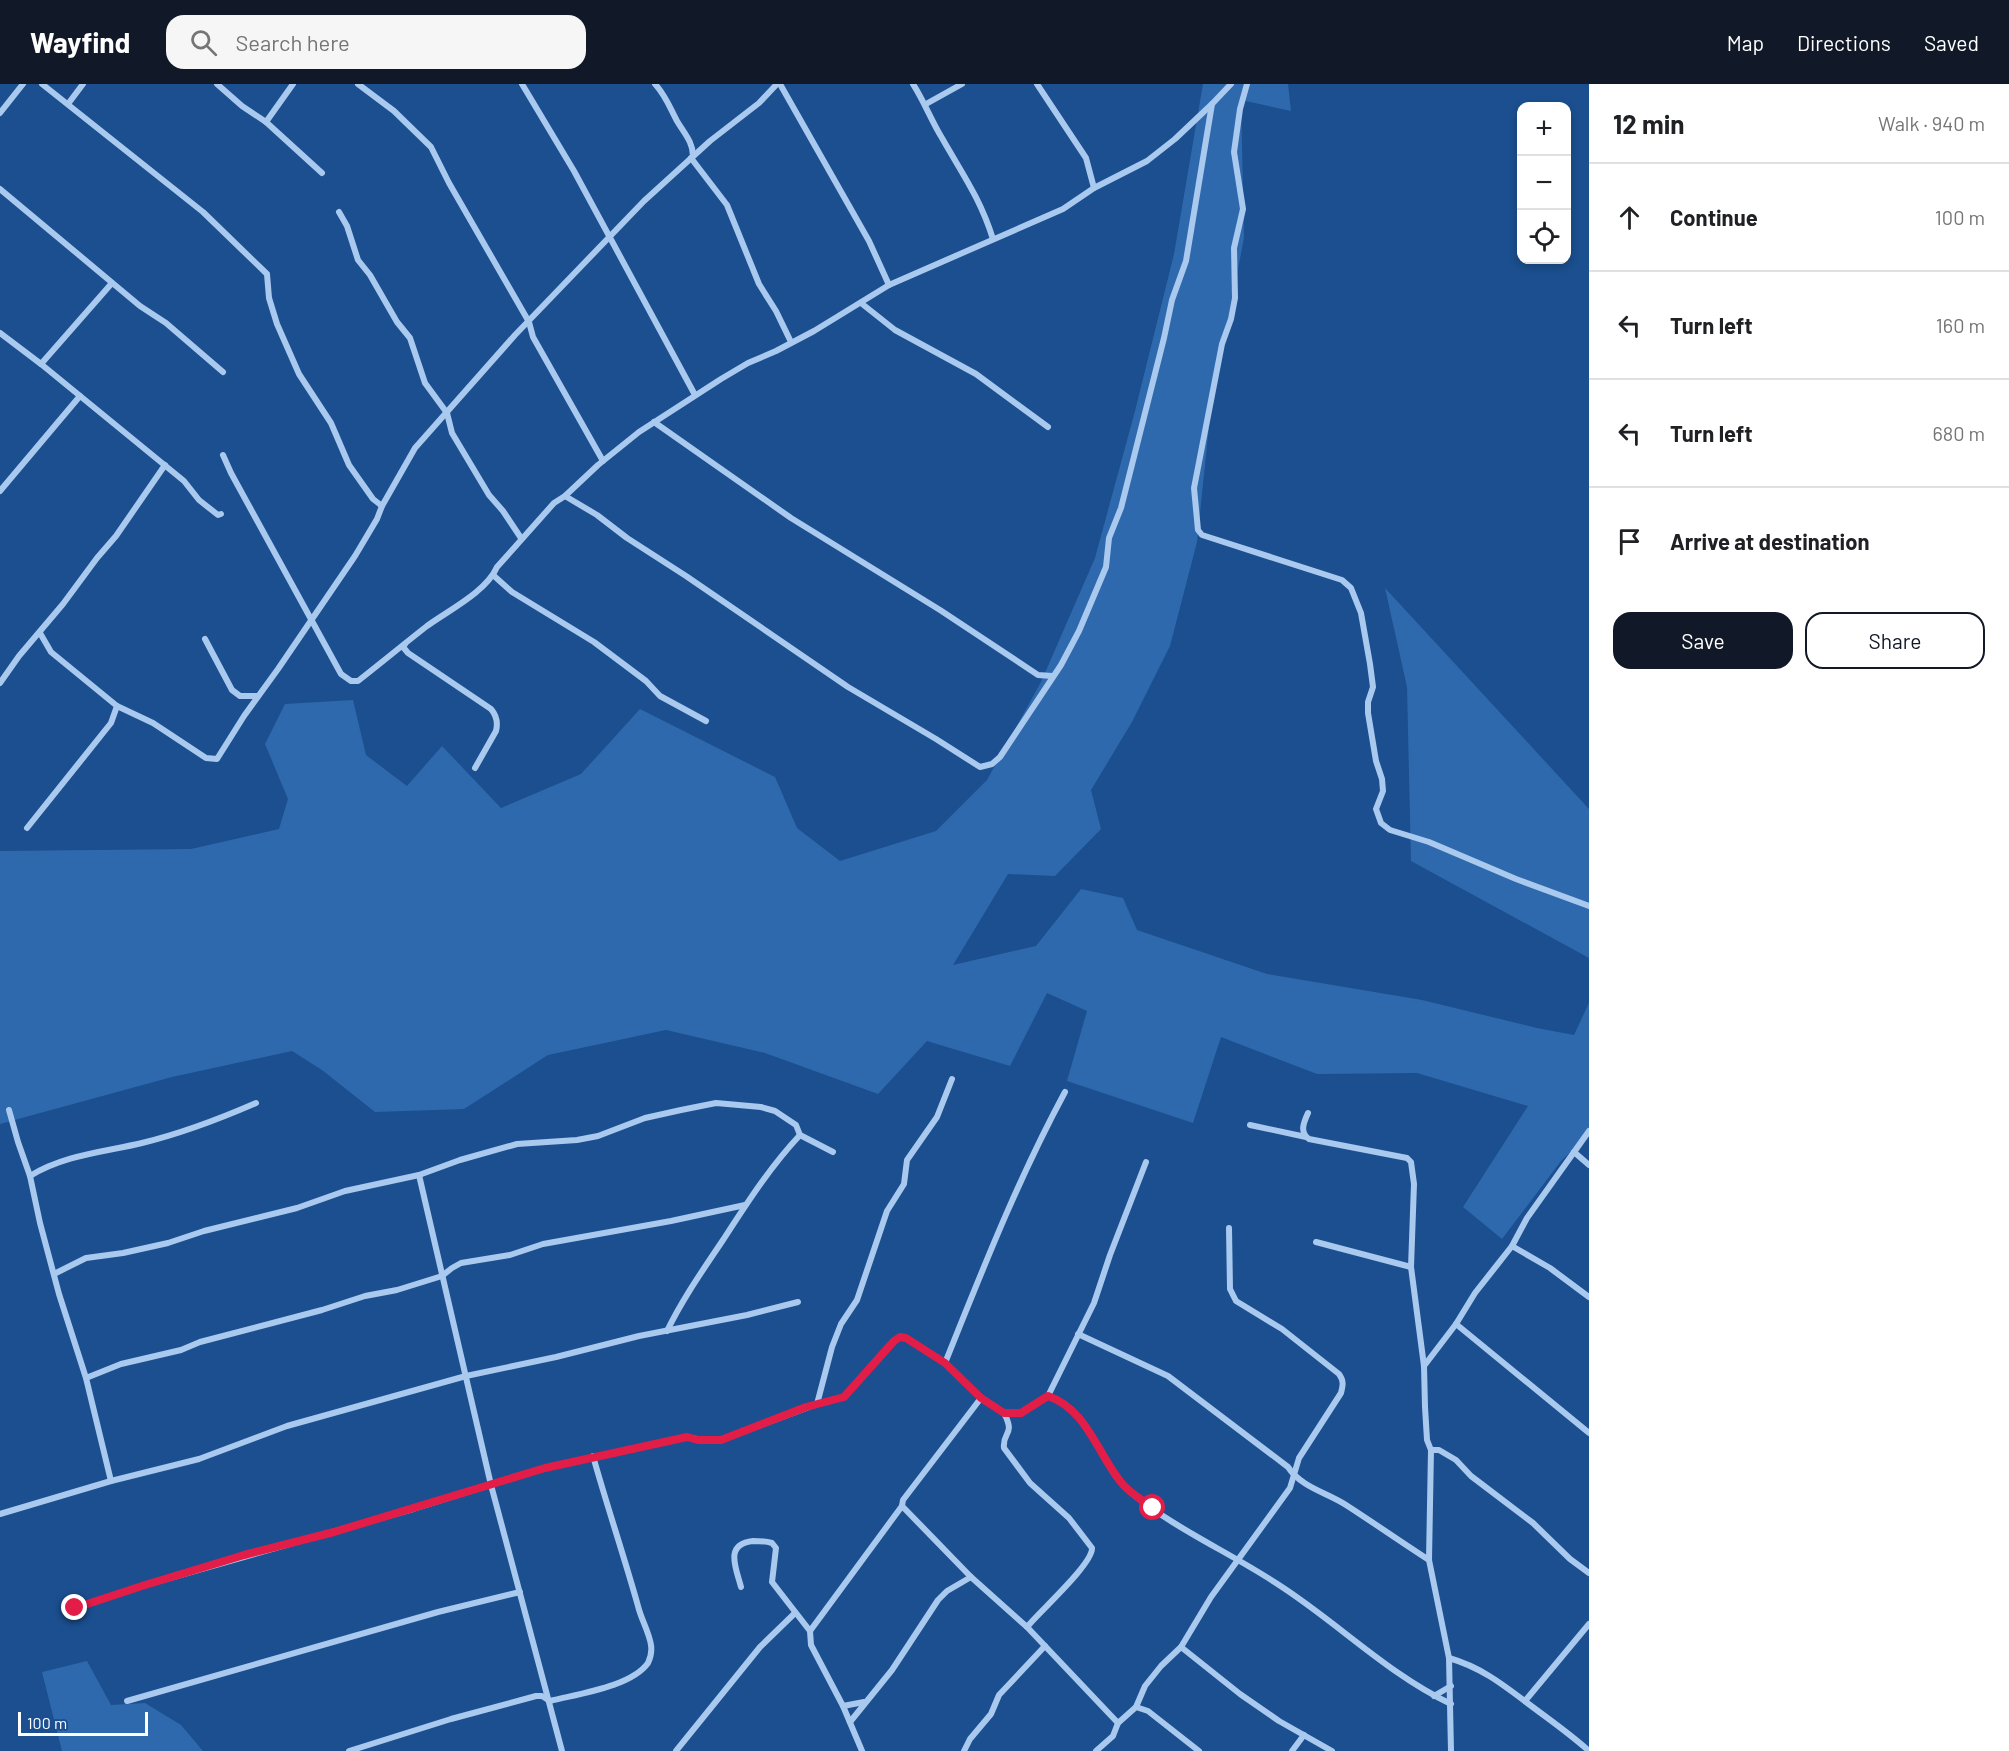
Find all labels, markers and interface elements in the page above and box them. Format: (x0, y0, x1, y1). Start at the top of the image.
search box (166, 15, 586, 69)
text: Wayfind (30, 25, 130, 59)
icon: search (187, 26, 220, 59)
text: Search here (235, 29, 350, 55)
text: Map (1727, 30, 1764, 55)
text: Directions (1797, 30, 1891, 55)
text: Saved (1924, 30, 1979, 55)
map controls (1517, 102, 1571, 264)
button: + (1517, 102, 1571, 156)
text: 12 min (1613, 108, 1685, 139)
text: Walk · 940 m (1878, 111, 1985, 135)
button: − (1517, 156, 1571, 210)
icon: ahead (1613, 201, 1646, 234)
text: Continue (1670, 204, 1758, 230)
text: 100 m (1935, 205, 1985, 229)
button: locate (1517, 210, 1571, 264)
icon: left (1613, 309, 1646, 342)
text: Turn left (1670, 312, 1753, 338)
text: 160 m (1936, 313, 1985, 337)
icon: left (1613, 417, 1646, 450)
text: Turn left (1670, 420, 1753, 446)
text: 680 m (1932, 421, 1985, 445)
icon: arrive (1613, 525, 1646, 558)
text: Arrive at destination (1670, 528, 1869, 554)
button: Save (1613, 612, 1793, 669)
button: Share (1805, 612, 1985, 669)
route start (1139, 1494, 1165, 1520)
route end (61, 1594, 87, 1620)
scale bar (18, 1709, 148, 1736)
text: 100 m (27, 1713, 67, 1732)

